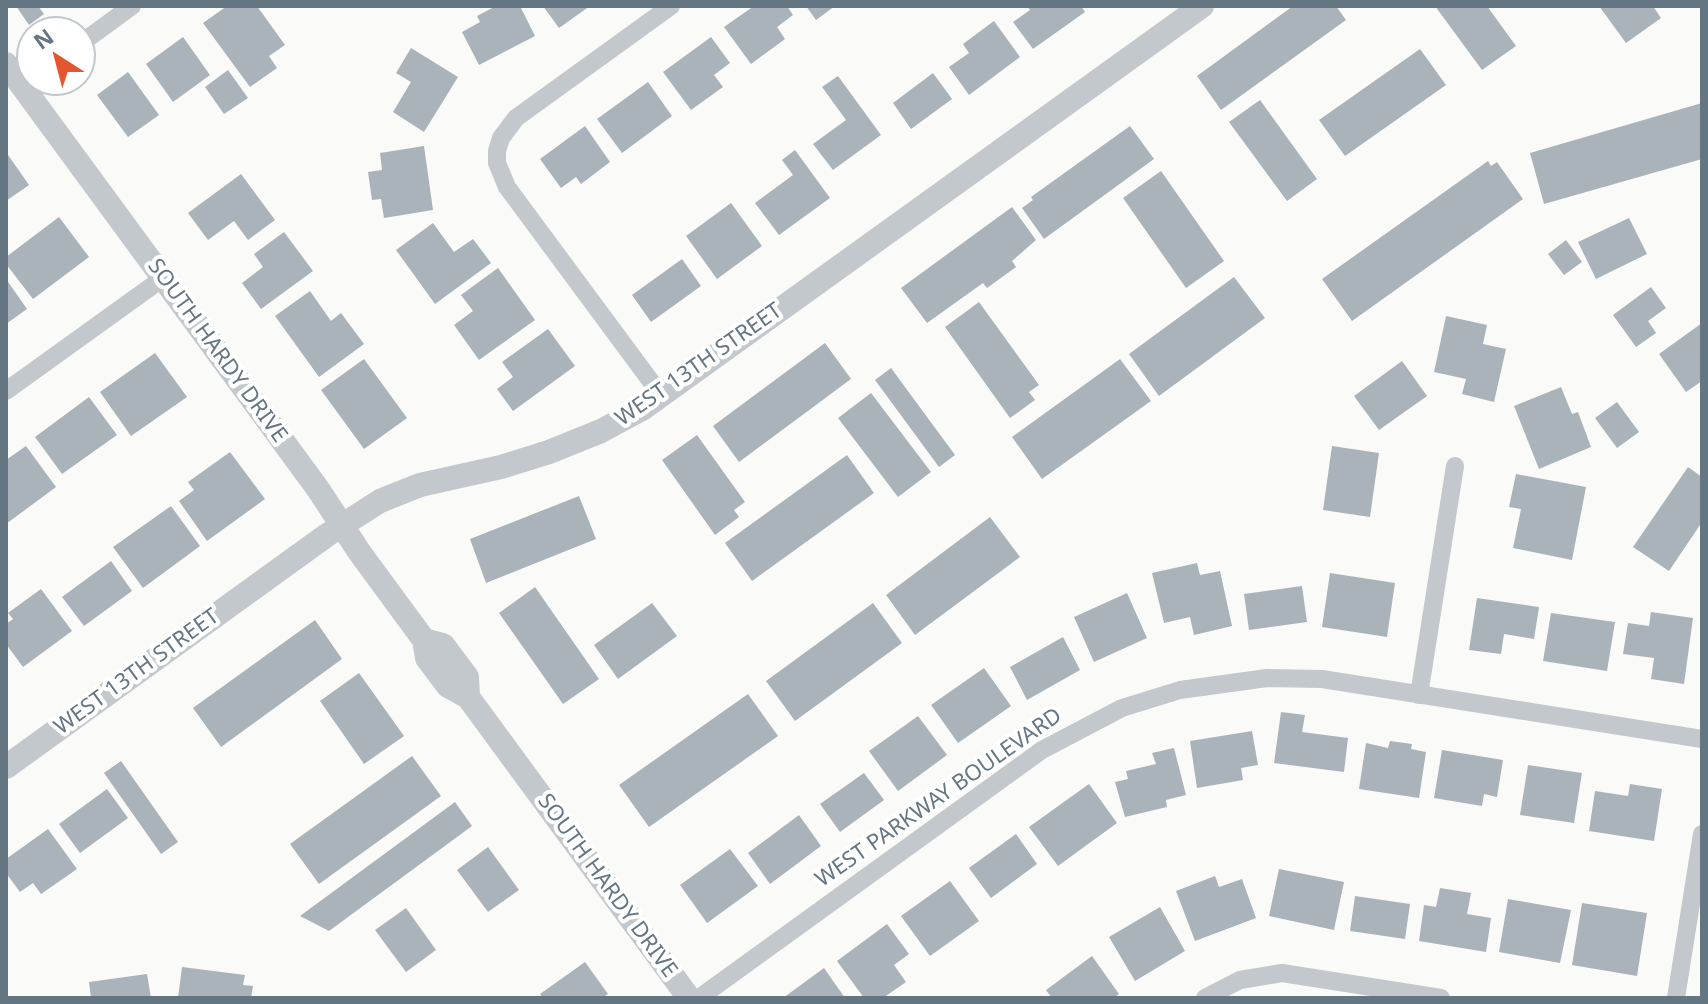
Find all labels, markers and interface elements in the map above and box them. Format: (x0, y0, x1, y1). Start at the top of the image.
north arrow (16, 16, 96, 96)
text: N (27, 21, 59, 56)
street label: SOUTH HARDY DRIVE (142, 254, 292, 448)
street label: WEST 13TH STREET (611, 298, 787, 432)
street label: WEST 13TH STREET (50, 603, 224, 741)
street label: WEST PARKWAY BOULEVARD (811, 703, 1067, 893)
street label: SOUTH HARDY DRIVE (532, 789, 682, 983)

